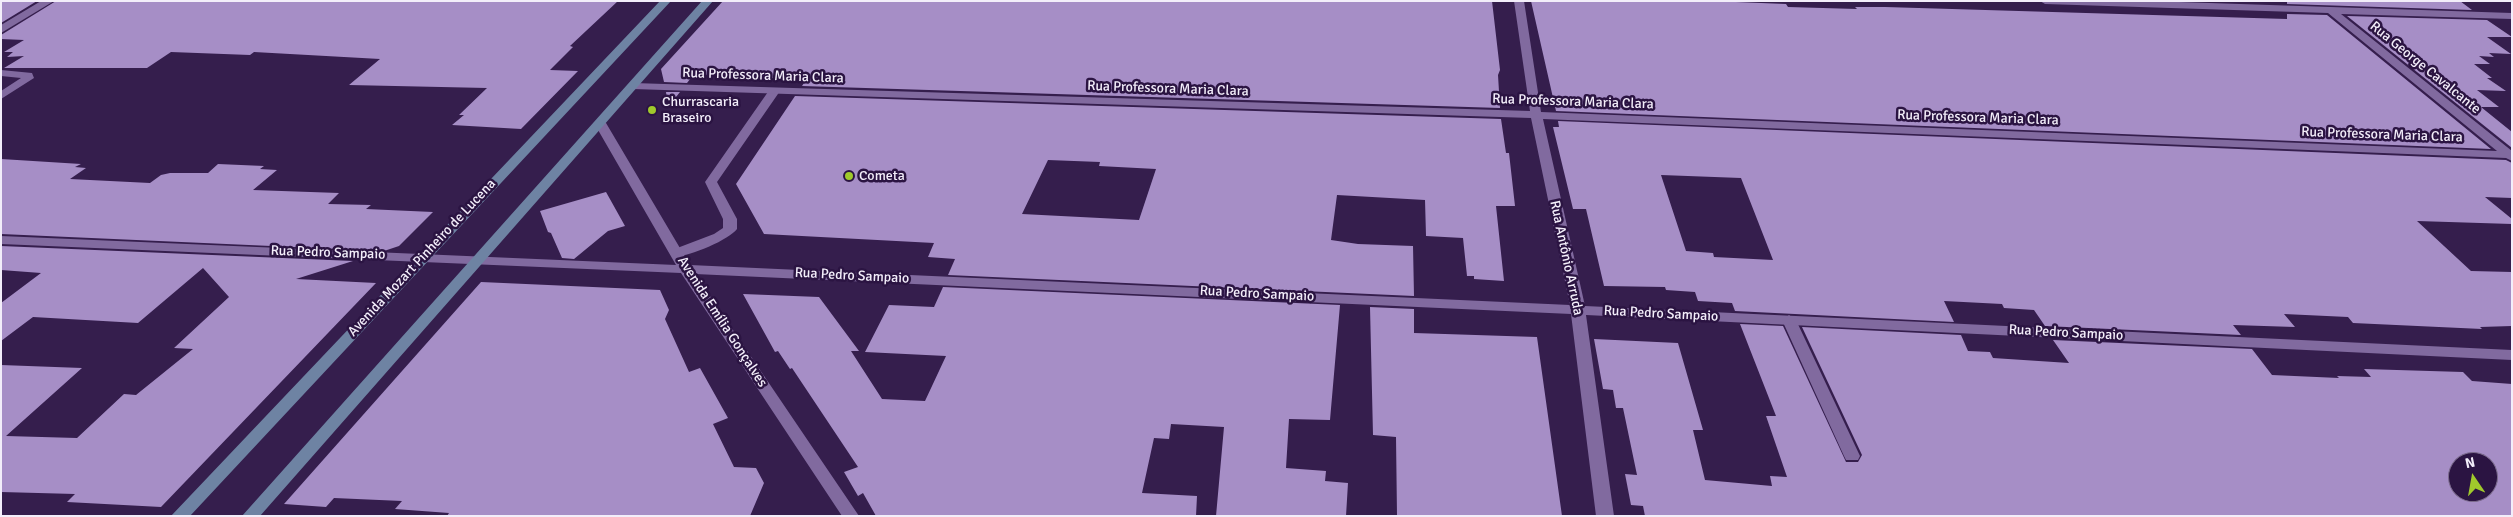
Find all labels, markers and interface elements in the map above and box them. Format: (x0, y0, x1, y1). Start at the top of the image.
street label: Rua George Cavalcante (2366, 18, 2484, 118)
street label: Rua Professora Maria Clara (682, 65, 844, 87)
street label: Rua Professora Maria Clara (1087, 78, 1249, 100)
street label: Rua Professora Maria Clara (1492, 91, 1654, 113)
place label: Churrascaria Braseiro (662, 94, 739, 126)
marker: Churrascaria Braseiro (646, 104, 658, 116)
street label: Rua Professora Maria Clara (1897, 107, 2059, 129)
street label: Rua Professora Maria Clara (2301, 124, 2463, 146)
place label: Cometa (859, 168, 905, 184)
marker: Cometa (843, 170, 855, 182)
street label: Avenida Mozart Pinheiro de Lucena (345, 176, 499, 340)
street label: Rua Antônio Arruda (1546, 199, 1586, 317)
street label: Rua Pedro Sampaio (270, 243, 386, 263)
street label: Avenida Emília Gonçalves (673, 254, 771, 390)
street label: Rua Pedro Sampaio (794, 265, 910, 287)
street label: Rua Pedro Sampaio (1199, 283, 1315, 305)
street label: Rua Pedro Sampaio (1603, 303, 1719, 325)
street label: Rua Pedro Sampaio (2008, 322, 2124, 344)
north arrow (2448, 452, 2498, 502)
text: N (2463, 453, 2477, 472)

